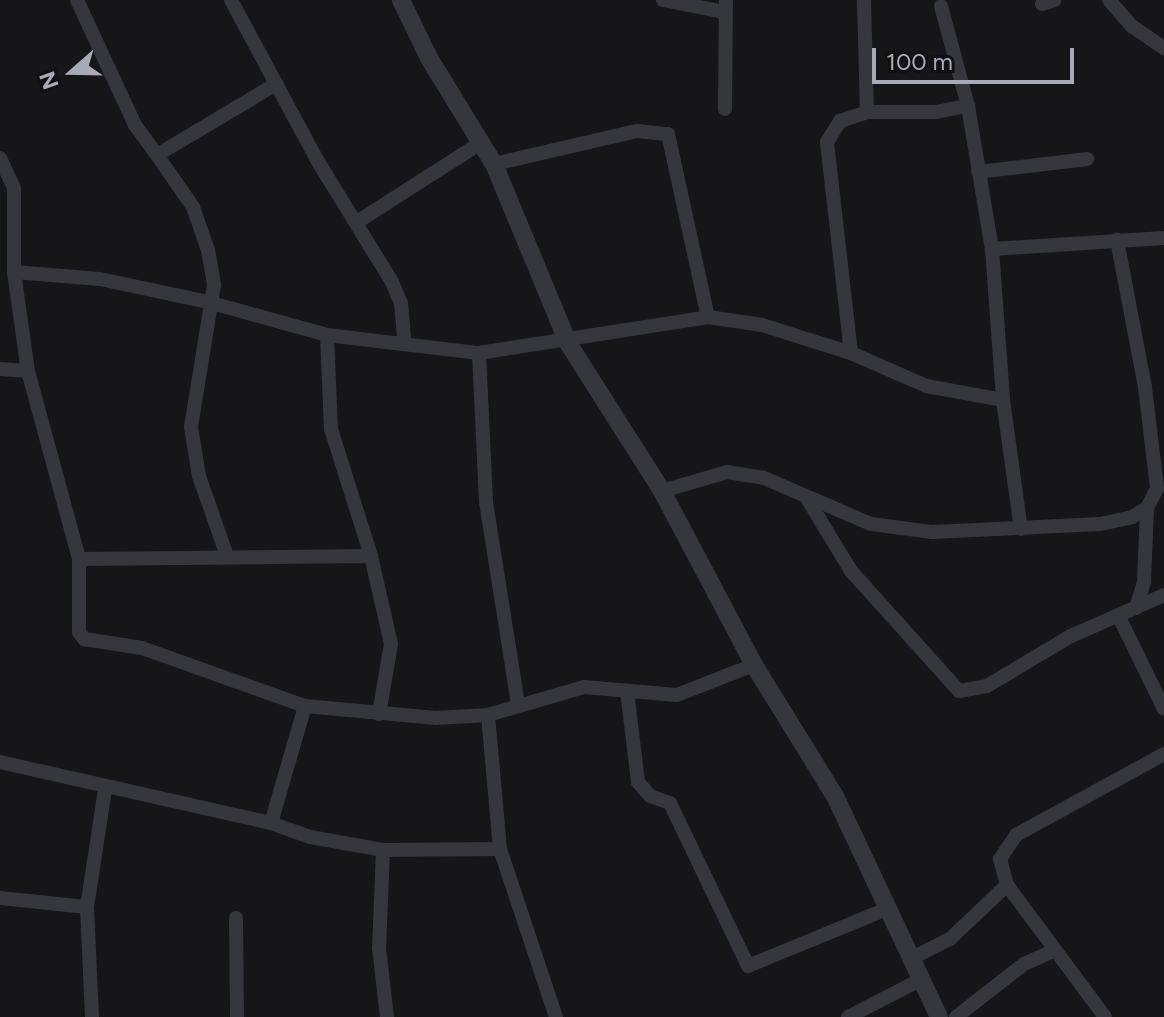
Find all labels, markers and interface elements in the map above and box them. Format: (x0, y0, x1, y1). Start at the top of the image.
north arrow (32, 32, 112, 112)
scale bar (876, 32, 1078, 82)
text: 100 m (886, 47, 953, 76)
text: N (33, 68, 65, 93)

